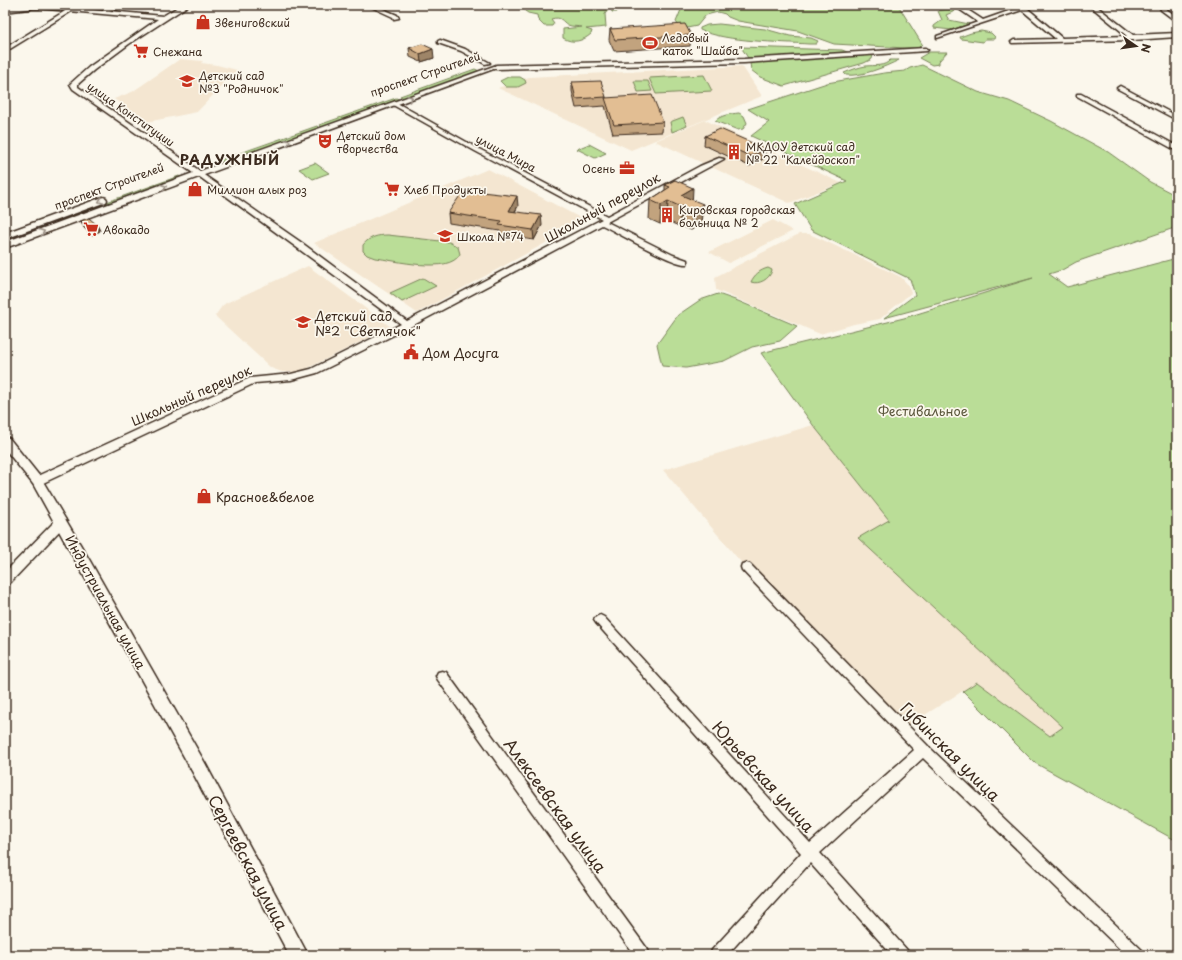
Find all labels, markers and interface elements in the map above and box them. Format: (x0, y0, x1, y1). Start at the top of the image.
shop icon: Звениговский (194, 13, 212, 31)
place label: Звениговский (215, 14, 290, 31)
north arrow (1116, 26, 1156, 66)
place label: Ледовый каток "Шайба" (662, 29, 743, 59)
sports icon: Ледовый каток "Шайба" (641, 34, 659, 52)
supermarket icon: Снежана (132, 42, 150, 60)
text: N (1137, 42, 1155, 55)
place label: Снежана (153, 43, 202, 60)
street label: проспект Строителей (368, 47, 482, 101)
place label: Детский сад №3 "Родничок" (198, 67, 283, 97)
school or university icon: Детский сад №3 "Родничок" (178, 72, 196, 90)
street label: улица Конституции (84, 77, 178, 151)
one-way arrow (407, 94, 414, 103)
place label: Детский дом творчества (336, 127, 406, 157)
street label: улица Мира (473, 130, 539, 176)
theatre icon: Детский дом творчества (316, 132, 334, 150)
one-way arrow (284, 138, 291, 146)
place label: МКДОУ детский сад № 22 "Калейдоскоп" (746, 138, 860, 168)
building icon: МКДОУ детский сад № 22 "Калейдоскоп" (725, 143, 743, 161)
district label: РАДУЖНЫЙ (180, 149, 280, 170)
street label: проспект Строителей (52, 158, 166, 214)
office icon: Осень (618, 159, 636, 177)
place label: Осень (582, 160, 615, 177)
street label: Школьный переулок (541, 167, 664, 247)
shop icon: Миллион алых роз (186, 180, 204, 198)
supermarket icon: Хлеб Продукты (383, 180, 401, 198)
place label: Миллион алых роз (207, 181, 307, 198)
place label: Хлеб Продукты (404, 181, 486, 198)
one-way arrow (160, 183, 167, 191)
one-way arrow (98, 196, 105, 204)
place label: Кировская городская больница № 2 (679, 201, 795, 231)
building icon: Кировская городская больница № 2 (658, 206, 676, 224)
supermarket icon: Авокадо (82, 220, 100, 238)
place label: Авокадо (103, 221, 150, 238)
school or university icon: Школа №74 (436, 227, 454, 245)
one-way arrow (38, 228, 45, 236)
place label: Школа №74 (457, 228, 524, 245)
place label: Детский сад №2 "Светлячок" (314, 306, 421, 340)
school or university icon: Детский сад №2 "Светлячок" (294, 313, 312, 331)
public building icon: Дом Досуга (402, 343, 420, 361)
place label: Дом Досуга (422, 343, 500, 362)
street label: Школьный переулок (128, 360, 254, 430)
park label: Фестивальное (878, 401, 968, 420)
shop icon: Красное&белое (195, 487, 213, 505)
place label: Красное&белое (216, 487, 315, 506)
street label: Индустриальная улица (61, 532, 151, 673)
street label: Губинская улица (896, 696, 1006, 806)
street label: Юрьевская улица (707, 715, 821, 837)
street label: Алексеевская улица (499, 733, 613, 877)
street label: Сергеевская улица (203, 790, 295, 934)

